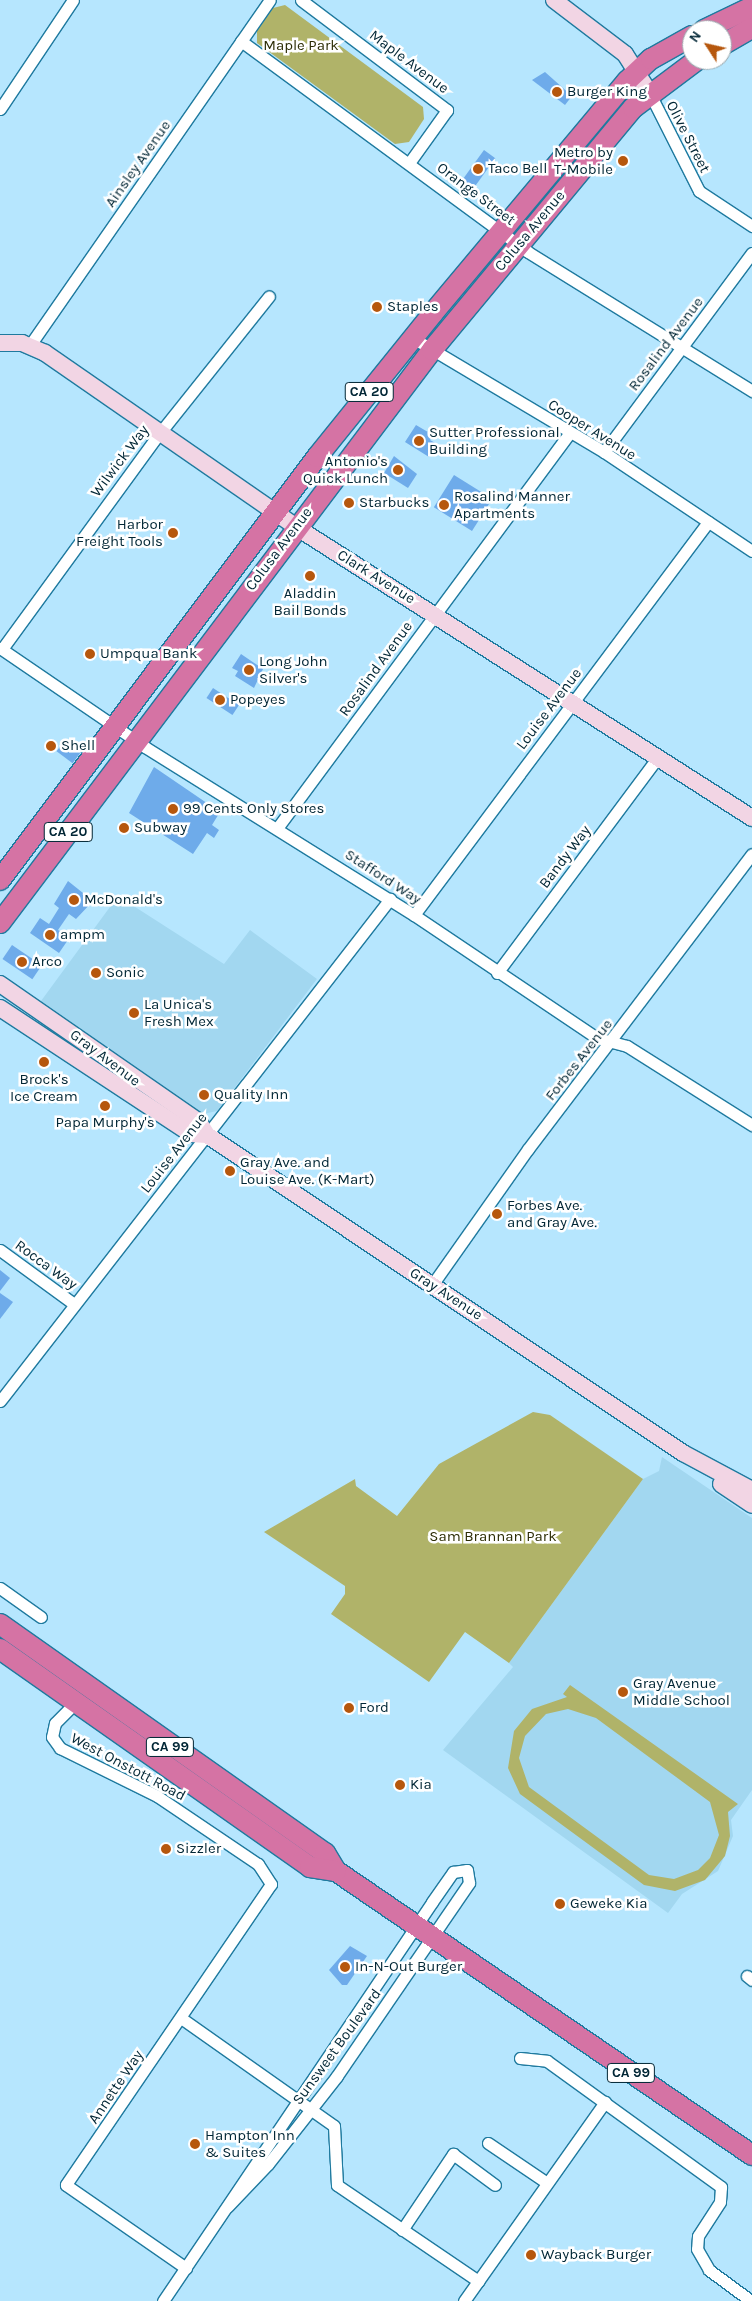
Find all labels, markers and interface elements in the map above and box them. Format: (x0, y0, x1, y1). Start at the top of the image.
north arrow (682, 20, 732, 70)
street label: Maple Avenue (366, 26, 452, 98)
text: N (685, 28, 705, 46)
park label: Maple Park (263, 37, 339, 55)
place label: Burger King (567, 83, 647, 101)
marker: Burger King (551, 86, 563, 98)
street label: Olive Street (662, 98, 714, 176)
street label: Ainsley Avenue (101, 117, 175, 211)
place label: Metro by T-Mobile (554, 143, 613, 178)
marker: Metro by T-Mobile (617, 155, 629, 167)
street label: Orange Street (433, 159, 519, 229)
place label: Taco Bell (488, 160, 547, 178)
marker: Taco Bell (472, 163, 484, 175)
street label: Colusa Avenue (491, 187, 569, 275)
street label: Rosalind Avenue (625, 293, 707, 395)
place label: Staples (387, 298, 439, 316)
marker: Staples (371, 301, 383, 313)
road number: CA 20 (344, 381, 394, 404)
street label: Cooper Avenue (545, 396, 639, 464)
street label: Wilwick Way (87, 422, 153, 500)
place label: Sutter Professional Building (429, 423, 560, 458)
marker: Sutter Professional Building (413, 435, 425, 447)
place label: Antonio's Quick Lunch (303, 452, 388, 487)
marker: Antonio's Quick Lunch (392, 464, 404, 476)
place label: Rosalind Manner Apartments (454, 487, 570, 522)
place label: Starbucks (359, 494, 429, 512)
marker: Starbucks (343, 497, 355, 509)
marker: Rosalind Manner Apartments (438, 499, 450, 511)
street label: Colusa Avenue (242, 504, 316, 594)
place label: Harbor Freight Tools (76, 515, 163, 550)
marker: Harbor Freight Tools (167, 527, 179, 539)
street label: Clark Avenue (334, 546, 418, 608)
marker: Aladdin Bail Bonds (304, 570, 316, 582)
place label: Aladdin Bail Bonds (273, 584, 347, 619)
street label: Rosalind Avenue (335, 618, 417, 720)
place label: Umpqua Bank (100, 645, 197, 663)
marker: Umpqua Bank (84, 648, 96, 660)
place label: Long John Silver's (259, 652, 328, 687)
marker: Long John Silver's (243, 664, 255, 676)
street label: Louise Avenue (513, 665, 585, 753)
place label: Popeyes (230, 691, 286, 709)
marker: Popeyes (214, 694, 226, 706)
place label: Shell (61, 737, 95, 755)
marker: Shell (45, 740, 57, 752)
place label: 99 Cents Only Stores (183, 800, 324, 818)
marker: 99 Cents Only Stores (167, 803, 179, 815)
place label: Subway (134, 819, 187, 837)
road number: CA 20 (43, 820, 93, 844)
marker: Subway (118, 822, 130, 834)
street label: Bandy Way (535, 822, 595, 892)
street label: Stafford Way (341, 846, 425, 908)
place label: McDonald's (84, 891, 163, 909)
marker: McDonald's (68, 894, 80, 906)
place label: ampm (60, 926, 105, 944)
marker: ampm (44, 929, 56, 941)
place label: Arco (32, 953, 62, 971)
marker: Arco (16, 956, 28, 968)
place label: Sonic (106, 964, 145, 982)
marker: Sonic (90, 967, 102, 979)
place label: La Unica's Fresh Mex (144, 995, 214, 1030)
marker: La Unica's Fresh Mex (128, 1007, 140, 1019)
street label: Forbes Avenue (542, 1016, 616, 1104)
street label: Gray Avenue (66, 1026, 144, 1090)
marker: Brock's Ice Cream (38, 1056, 50, 1068)
place label: Brock's Ice Cream (10, 1070, 78, 1105)
place label: Quality Inn (214, 1086, 288, 1104)
marker: Quality Inn (198, 1089, 210, 1101)
marker: Papa Murphy's (99, 1100, 111, 1112)
street label: Louise Avenue (137, 1109, 211, 1197)
place label: Papa Murphy's (55, 1114, 155, 1132)
place label: Gray Ave. and Louise Ave. (K-Mart) (240, 1153, 375, 1188)
marker: Gray Ave. and Louise Ave. (K-Mart) (224, 1165, 236, 1177)
place label: Forbes Ave. and Gray Ave. (507, 1196, 597, 1231)
marker: Forbes Ave. and Gray Ave. (491, 1208, 503, 1220)
street label: Rocca Way (11, 1236, 81, 1294)
street label: Gray Avenue (406, 1264, 486, 1324)
park label: Sam Brannan Park (429, 1528, 557, 1546)
place label: Gray Avenue Middle School (633, 1674, 730, 1709)
marker: Gray Avenue Middle School (617, 1686, 629, 1698)
place label: Ford (359, 1699, 389, 1717)
marker: Ford (343, 1702, 355, 1714)
street label: West Onstott Road (67, 1729, 189, 1805)
road number: CA 99 (145, 1735, 195, 1758)
place label: Kia (410, 1776, 432, 1794)
marker: Kia (394, 1779, 406, 1791)
place label: Sizzler (176, 1840, 221, 1858)
marker: Sizzler (160, 1843, 172, 1855)
place label: Geweke Kia (570, 1895, 647, 1913)
marker: Geweke Kia (554, 1898, 566, 1910)
place label: In-N-Out Burger (355, 1958, 462, 1976)
marker: In-N-Out Burger (339, 1961, 351, 1973)
street label: Sunsweet Boulevard (289, 1985, 385, 2109)
street label: Annette Way (85, 2047, 147, 2127)
road number: CA 99 (606, 2062, 656, 2084)
place label: Hampton Inn & Suites (205, 2126, 295, 2161)
marker: Hampton Inn & Suites (189, 2138, 201, 2150)
place label: Wayback Burger (541, 2246, 651, 2264)
marker: Wayback Burger (525, 2249, 537, 2261)

